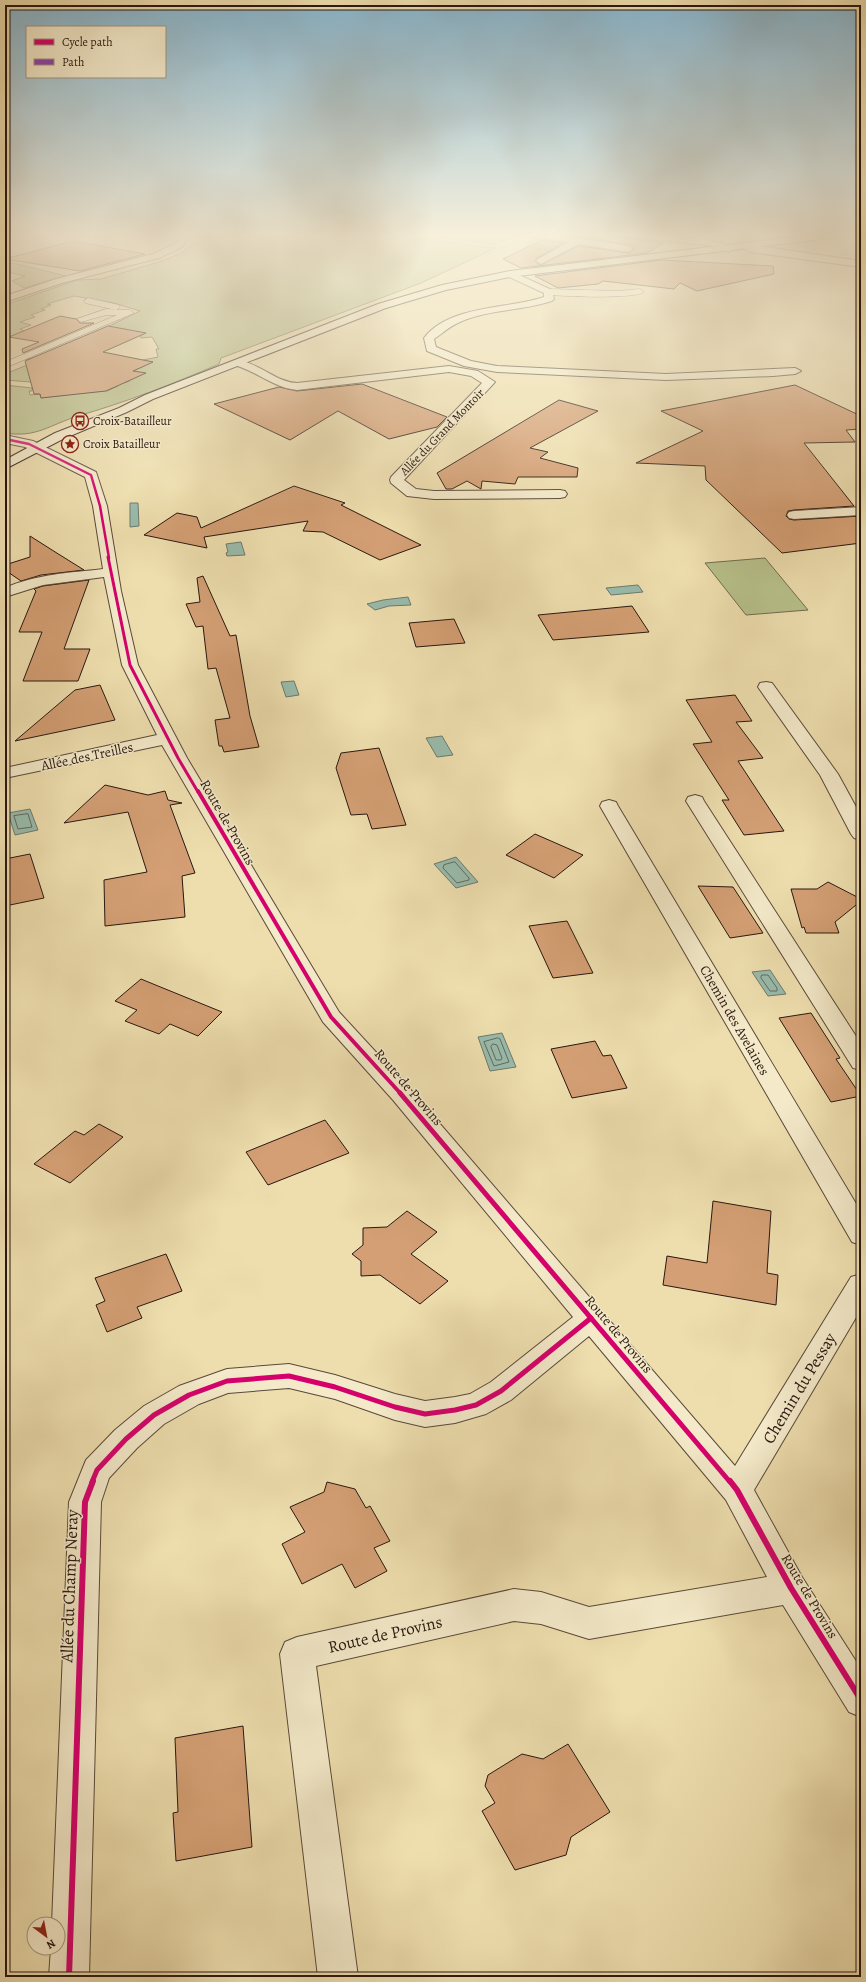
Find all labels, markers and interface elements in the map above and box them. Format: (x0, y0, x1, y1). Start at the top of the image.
legend (26, 26, 166, 78)
text: Cycle path (62, 34, 113, 50)
text: Path (62, 54, 85, 70)
street label: Allée du Grand Montoir (396, 385, 488, 480)
bus stop icon: Croix-Batailleur (70, 411, 90, 431)
place label: Croix-Batailleur (93, 413, 172, 429)
place icon: Croix Batailleur (60, 434, 80, 454)
place label: Croix Batailleur (83, 436, 161, 452)
street label: Allée des Treilles (38, 737, 135, 776)
street label: Route de Provins (195, 776, 260, 869)
street label: Chemin des Avelaines (695, 962, 774, 1079)
street label: Route de Provins (370, 1045, 447, 1130)
street label: Route de Provins (581, 1291, 657, 1377)
street label: Chemin du Pessay (757, 1328, 842, 1448)
street label: Allée du Champ Neray (55, 1509, 84, 1664)
street label: Route de Provins (777, 1550, 842, 1642)
street label: Route de Provins (326, 1610, 445, 1659)
north arrow (26, 1916, 66, 1956)
text: N (44, 1936, 58, 1953)

